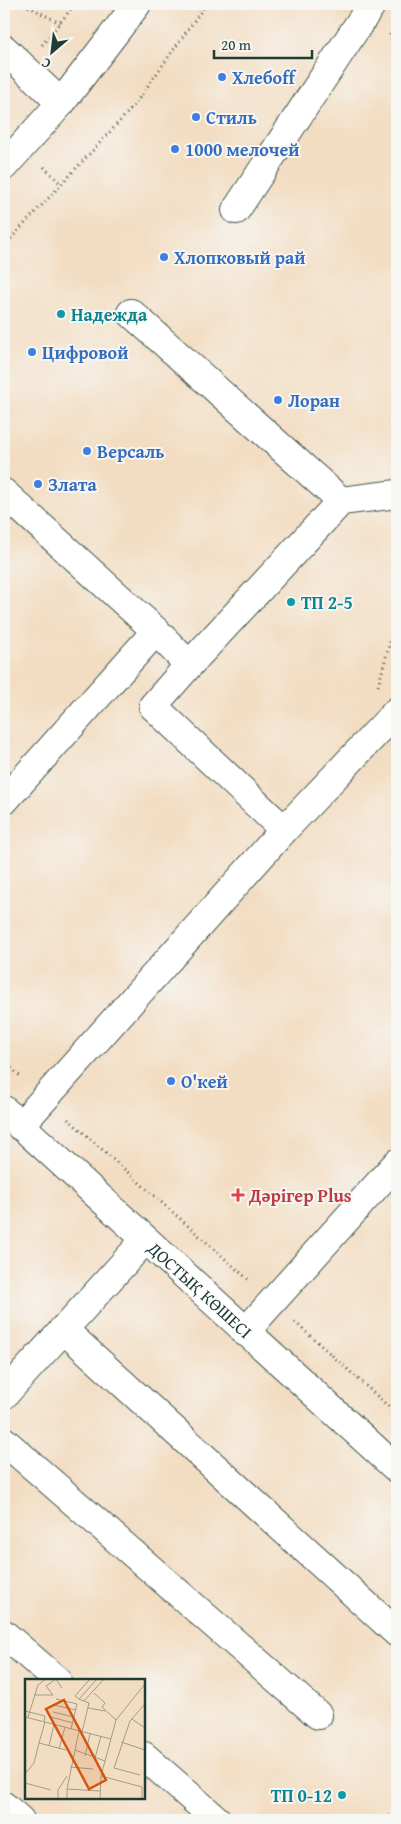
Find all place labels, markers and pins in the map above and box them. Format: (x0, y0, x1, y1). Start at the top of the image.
place label: Хлебoff (232, 64, 297, 91)
marker: Хлебoff (216, 71, 228, 83)
place label: Стиль (206, 104, 257, 131)
marker: Стиль (190, 111, 202, 123)
place label: 1000 мелочей (185, 136, 300, 163)
marker: 1000 мелочей (169, 143, 181, 155)
place label: Хлопковый рай (174, 244, 306, 271)
marker: Хлопковый рай (158, 251, 170, 263)
place label: Надежда (71, 301, 148, 328)
marker: Надежда (55, 308, 67, 320)
place label: Цифровой (42, 339, 128, 366)
marker: Цифровой (26, 346, 38, 358)
place label: Лоран (288, 387, 340, 414)
marker: Лоран (272, 394, 284, 406)
place label: Версаль (97, 438, 165, 465)
marker: Версаль (81, 445, 93, 457)
place label: Злата (48, 471, 97, 498)
marker: Злата (32, 478, 44, 490)
place label: ТП 2-5 (301, 589, 353, 616)
marker: ТП 2-5 (285, 596, 297, 608)
place label: О'кей (181, 1068, 228, 1095)
marker: О'кей (165, 1075, 177, 1087)
place label: Дәрігер Plus (248, 1182, 352, 1209)
marker: Дәрігер Plus (231, 1188, 245, 1202)
place label: ТП 0-12 (271, 1782, 332, 1809)
marker: ТП 0-12 (336, 1789, 348, 1801)

